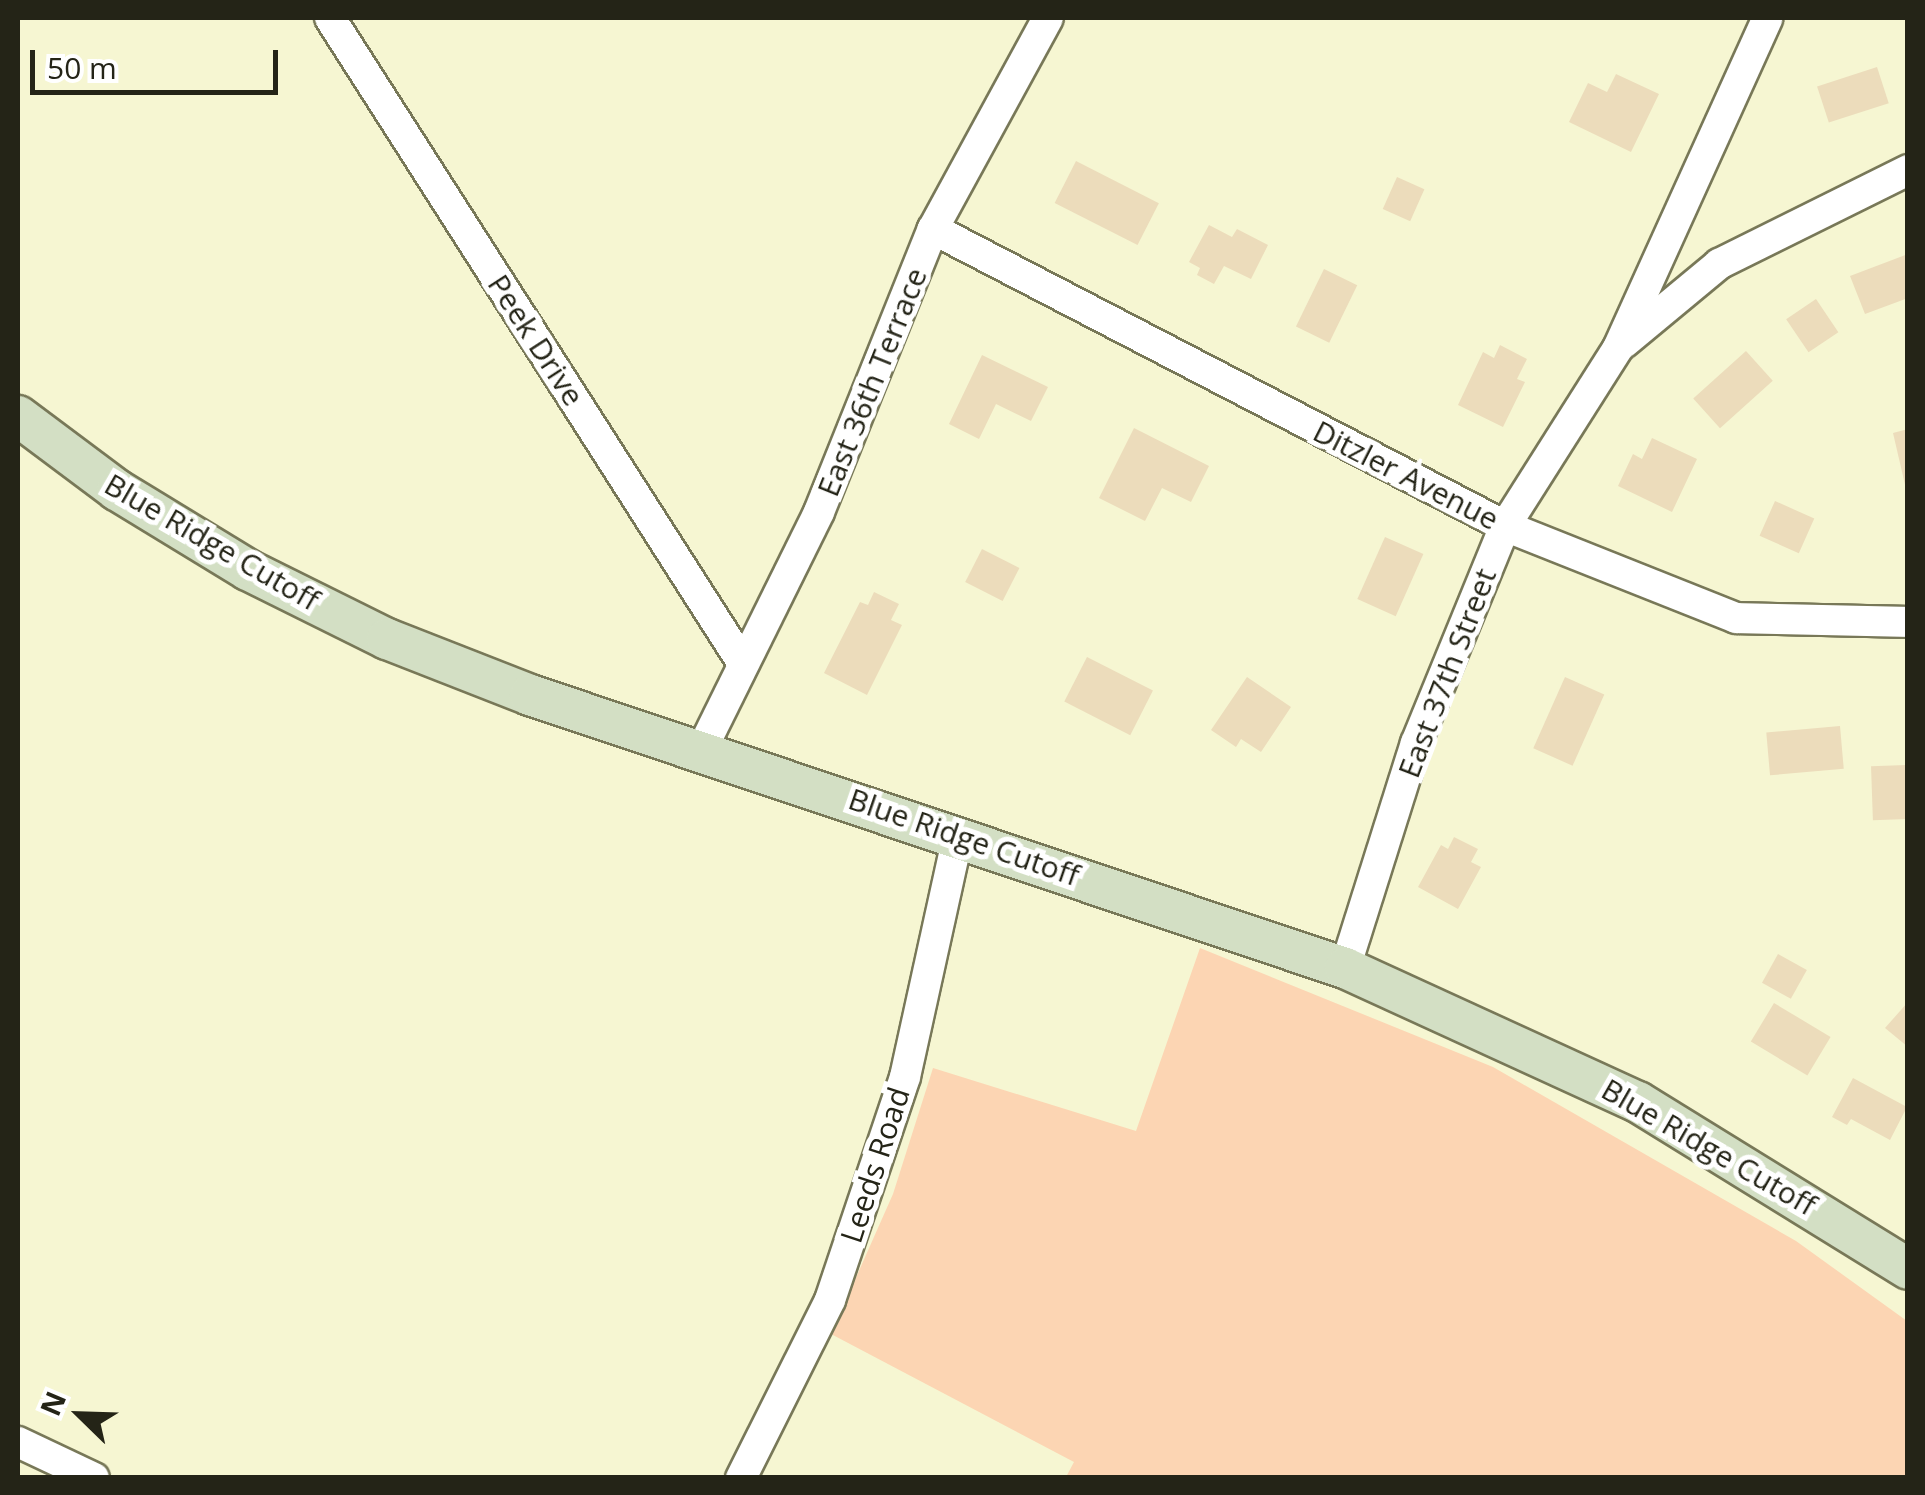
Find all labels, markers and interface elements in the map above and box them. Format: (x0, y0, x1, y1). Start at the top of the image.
scale bar (35, 30, 282, 92)
text: 50 m (47, 47, 117, 88)
street label: East 36th Terrace (810, 263, 934, 501)
street label: Peek Drive (480, 268, 592, 412)
street label: Ditzler Avenue (1307, 413, 1505, 537)
street label: Blue Ridge Cutoff (98, 466, 326, 618)
street label: East 37th Street (1391, 563, 1503, 783)
street label: Blue Ridge Cutoff (844, 781, 1084, 893)
street label: Blue Ridge Cutoff (1595, 1071, 1823, 1223)
street label: Leeds Road (833, 1083, 917, 1247)
north arrow (30, 1365, 130, 1465)
text: N (30, 1385, 74, 1421)

